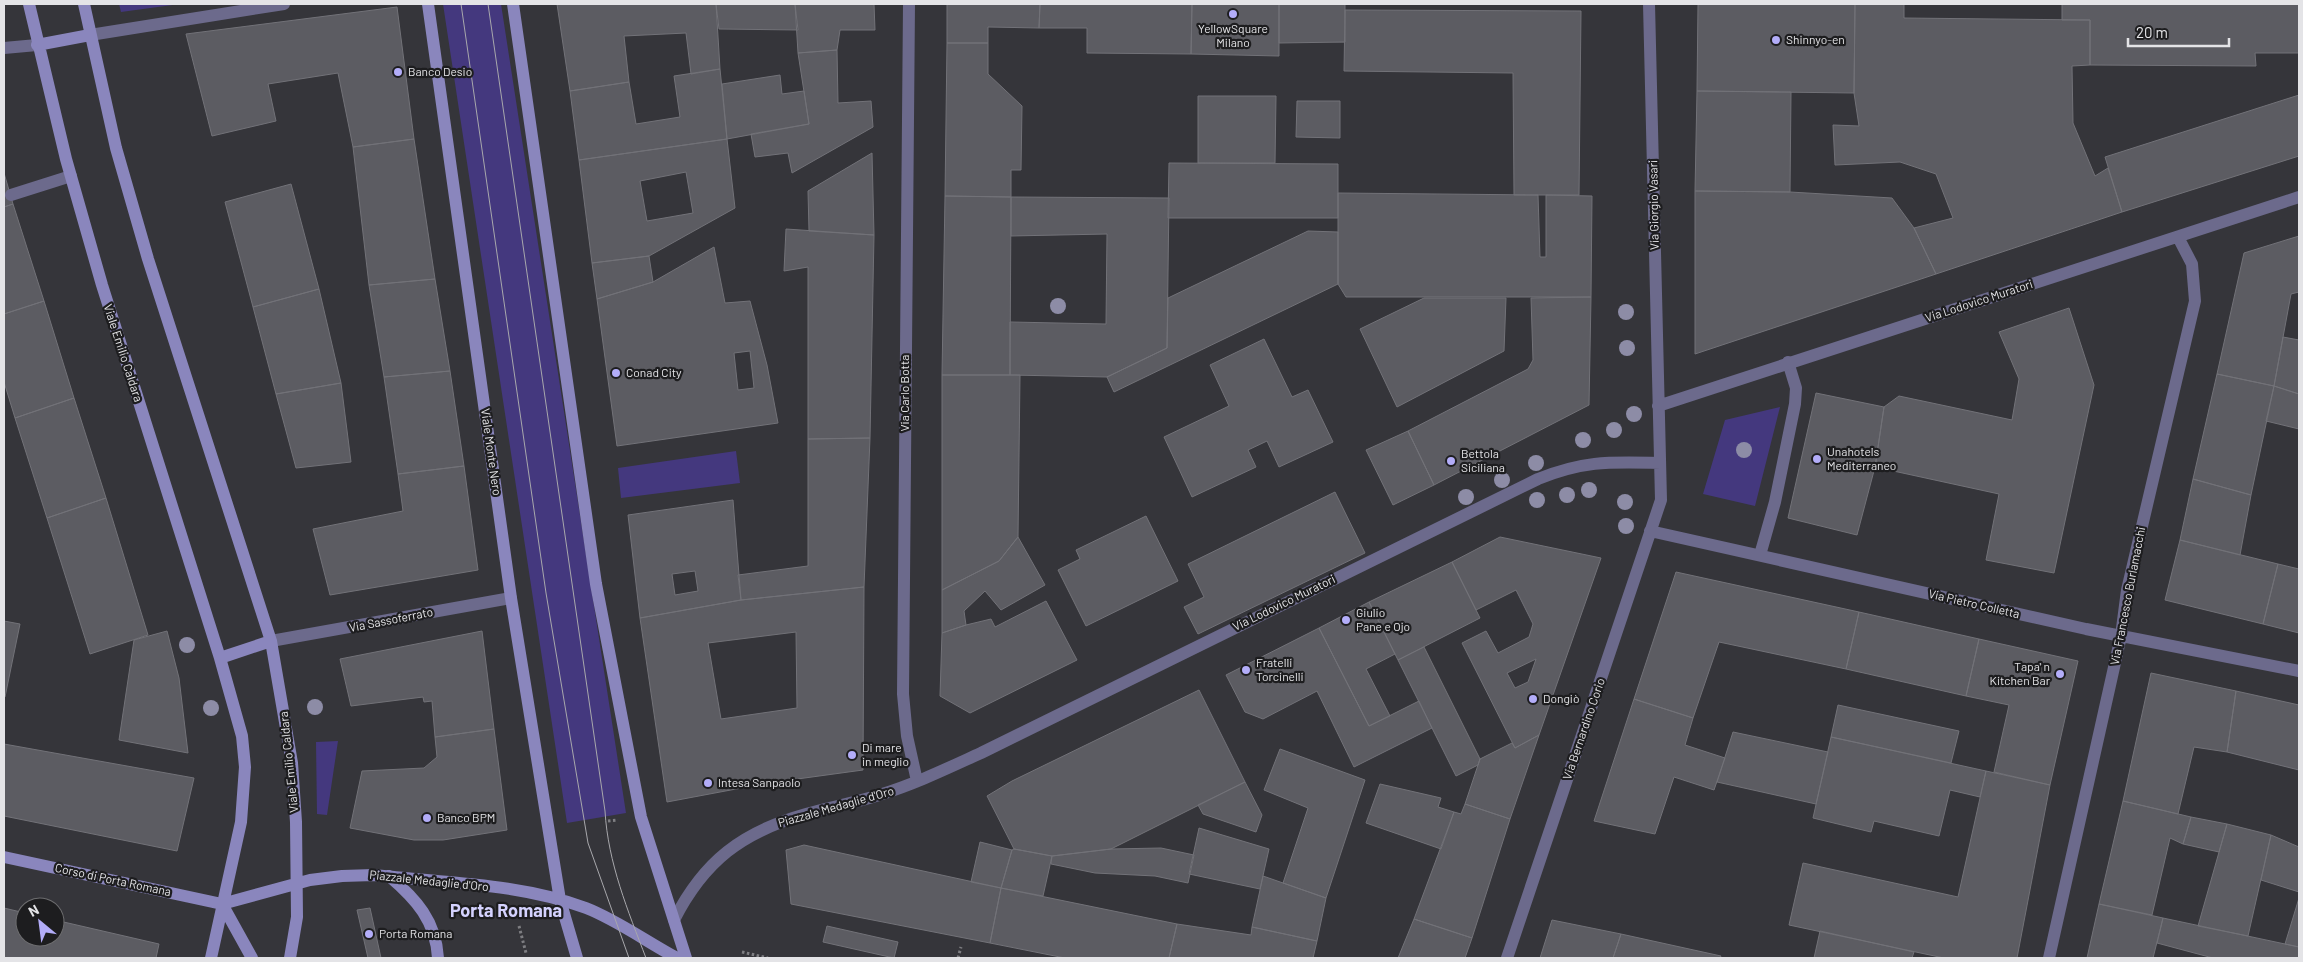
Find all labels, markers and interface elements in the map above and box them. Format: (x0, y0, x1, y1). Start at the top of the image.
marker: YellowSquare Milano (1227, 8, 1239, 20)
scale bar (2128, 15, 2229, 47)
place label: YellowSquare Milano (1198, 21, 1268, 49)
text: 20 m (2136, 23, 2168, 41)
place label: Shinnyo-en (1786, 32, 1845, 46)
marker: Shinnyo-en (1770, 34, 1782, 46)
place label: Banco Desio (408, 64, 472, 78)
marker: Banco Desio (392, 66, 404, 78)
street label: Via Giorgio Vasari (1645, 160, 1661, 250)
street label: Via Lodovico Muratori (1923, 276, 2034, 324)
street label: Viale Emilio Caldara (102, 302, 146, 403)
street label: Via Carlo Botta (897, 355, 911, 431)
place label: Conad City (626, 365, 682, 379)
marker: Conad City (610, 367, 622, 379)
street label: Viale Monte Nero (479, 407, 505, 496)
place label: Unahotels Mediterraneo (1827, 444, 1896, 472)
place label: Bettola Siciliana (1461, 446, 1505, 474)
marker: Unahotels Mediterraneo (1811, 453, 1823, 465)
marker: Bettola Siciliana (1445, 455, 1457, 467)
street label: Via Francesco Burlamacchi (2107, 525, 2147, 666)
street label: Via Lodovico Muratori (1230, 571, 1337, 633)
street label: Via Pietro Colletta (1927, 586, 2021, 620)
street label: Via Sassoferrato (348, 604, 434, 634)
place label: Giulio Pane e Ojo (1356, 605, 1410, 633)
marker: Giulio Pane e Ojo (1340, 614, 1352, 626)
place label: Fratelli Torcinelli (1256, 655, 1304, 683)
place label: Tapa' n Kitchen Bar (1990, 659, 2051, 687)
marker: Fratelli Torcinelli (1240, 664, 1252, 676)
marker: Tapa' n Kitchen Bar (2054, 668, 2066, 680)
street label: Via Bernardino Corio (1559, 676, 1607, 781)
place label: Dongiò (1543, 691, 1579, 705)
marker: Dongiò (1527, 693, 1539, 705)
street label: Viale Emilio Caldara (276, 711, 300, 814)
place label: Di mare in meglio (862, 740, 909, 768)
marker: Di mare in meglio (846, 749, 858, 761)
place label: Intesa Sanpaolo (718, 775, 801, 789)
marker: Intesa Sanpaolo (702, 777, 714, 789)
street label: Piazzale Medaglie d'Oro (776, 783, 895, 829)
place label: Banco BPM (437, 810, 495, 824)
marker: Banco BPM (421, 812, 433, 824)
street label: Corso di Porta Romana (54, 860, 172, 898)
street label: Piazzale Medaglie d'Oro (369, 867, 489, 893)
north arrow (15, 897, 65, 947)
district label: Porta Romana (450, 899, 562, 921)
text: N (25, 901, 42, 920)
place label: Porta Romana (379, 926, 452, 940)
marker: Porta Romana (363, 928, 375, 940)

